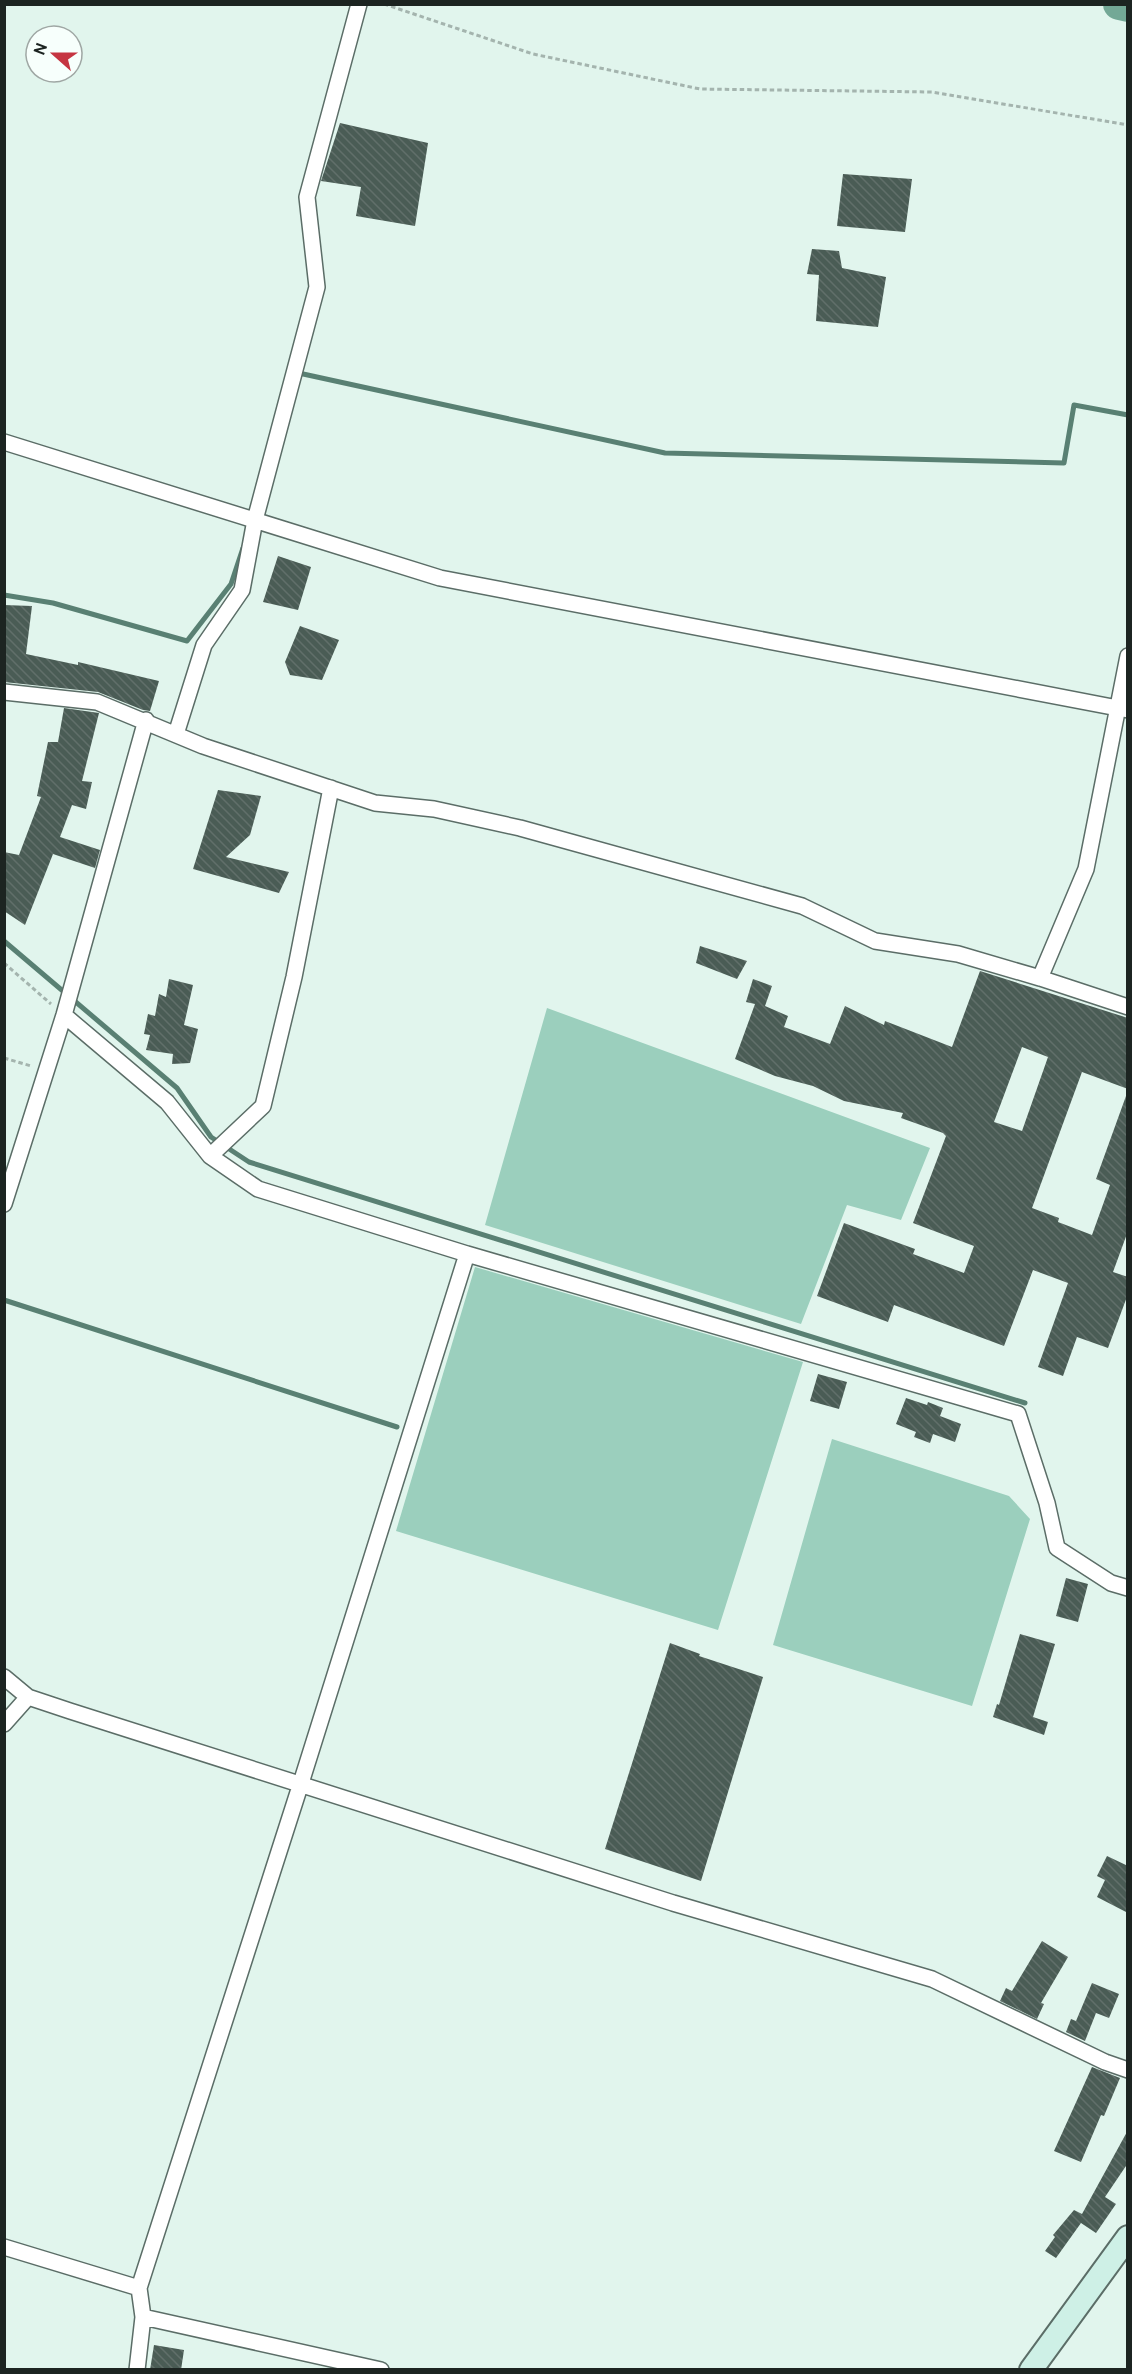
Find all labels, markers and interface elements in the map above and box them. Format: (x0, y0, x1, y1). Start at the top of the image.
north arrow (24, 24, 84, 84)
text: N (30, 40, 53, 58)

